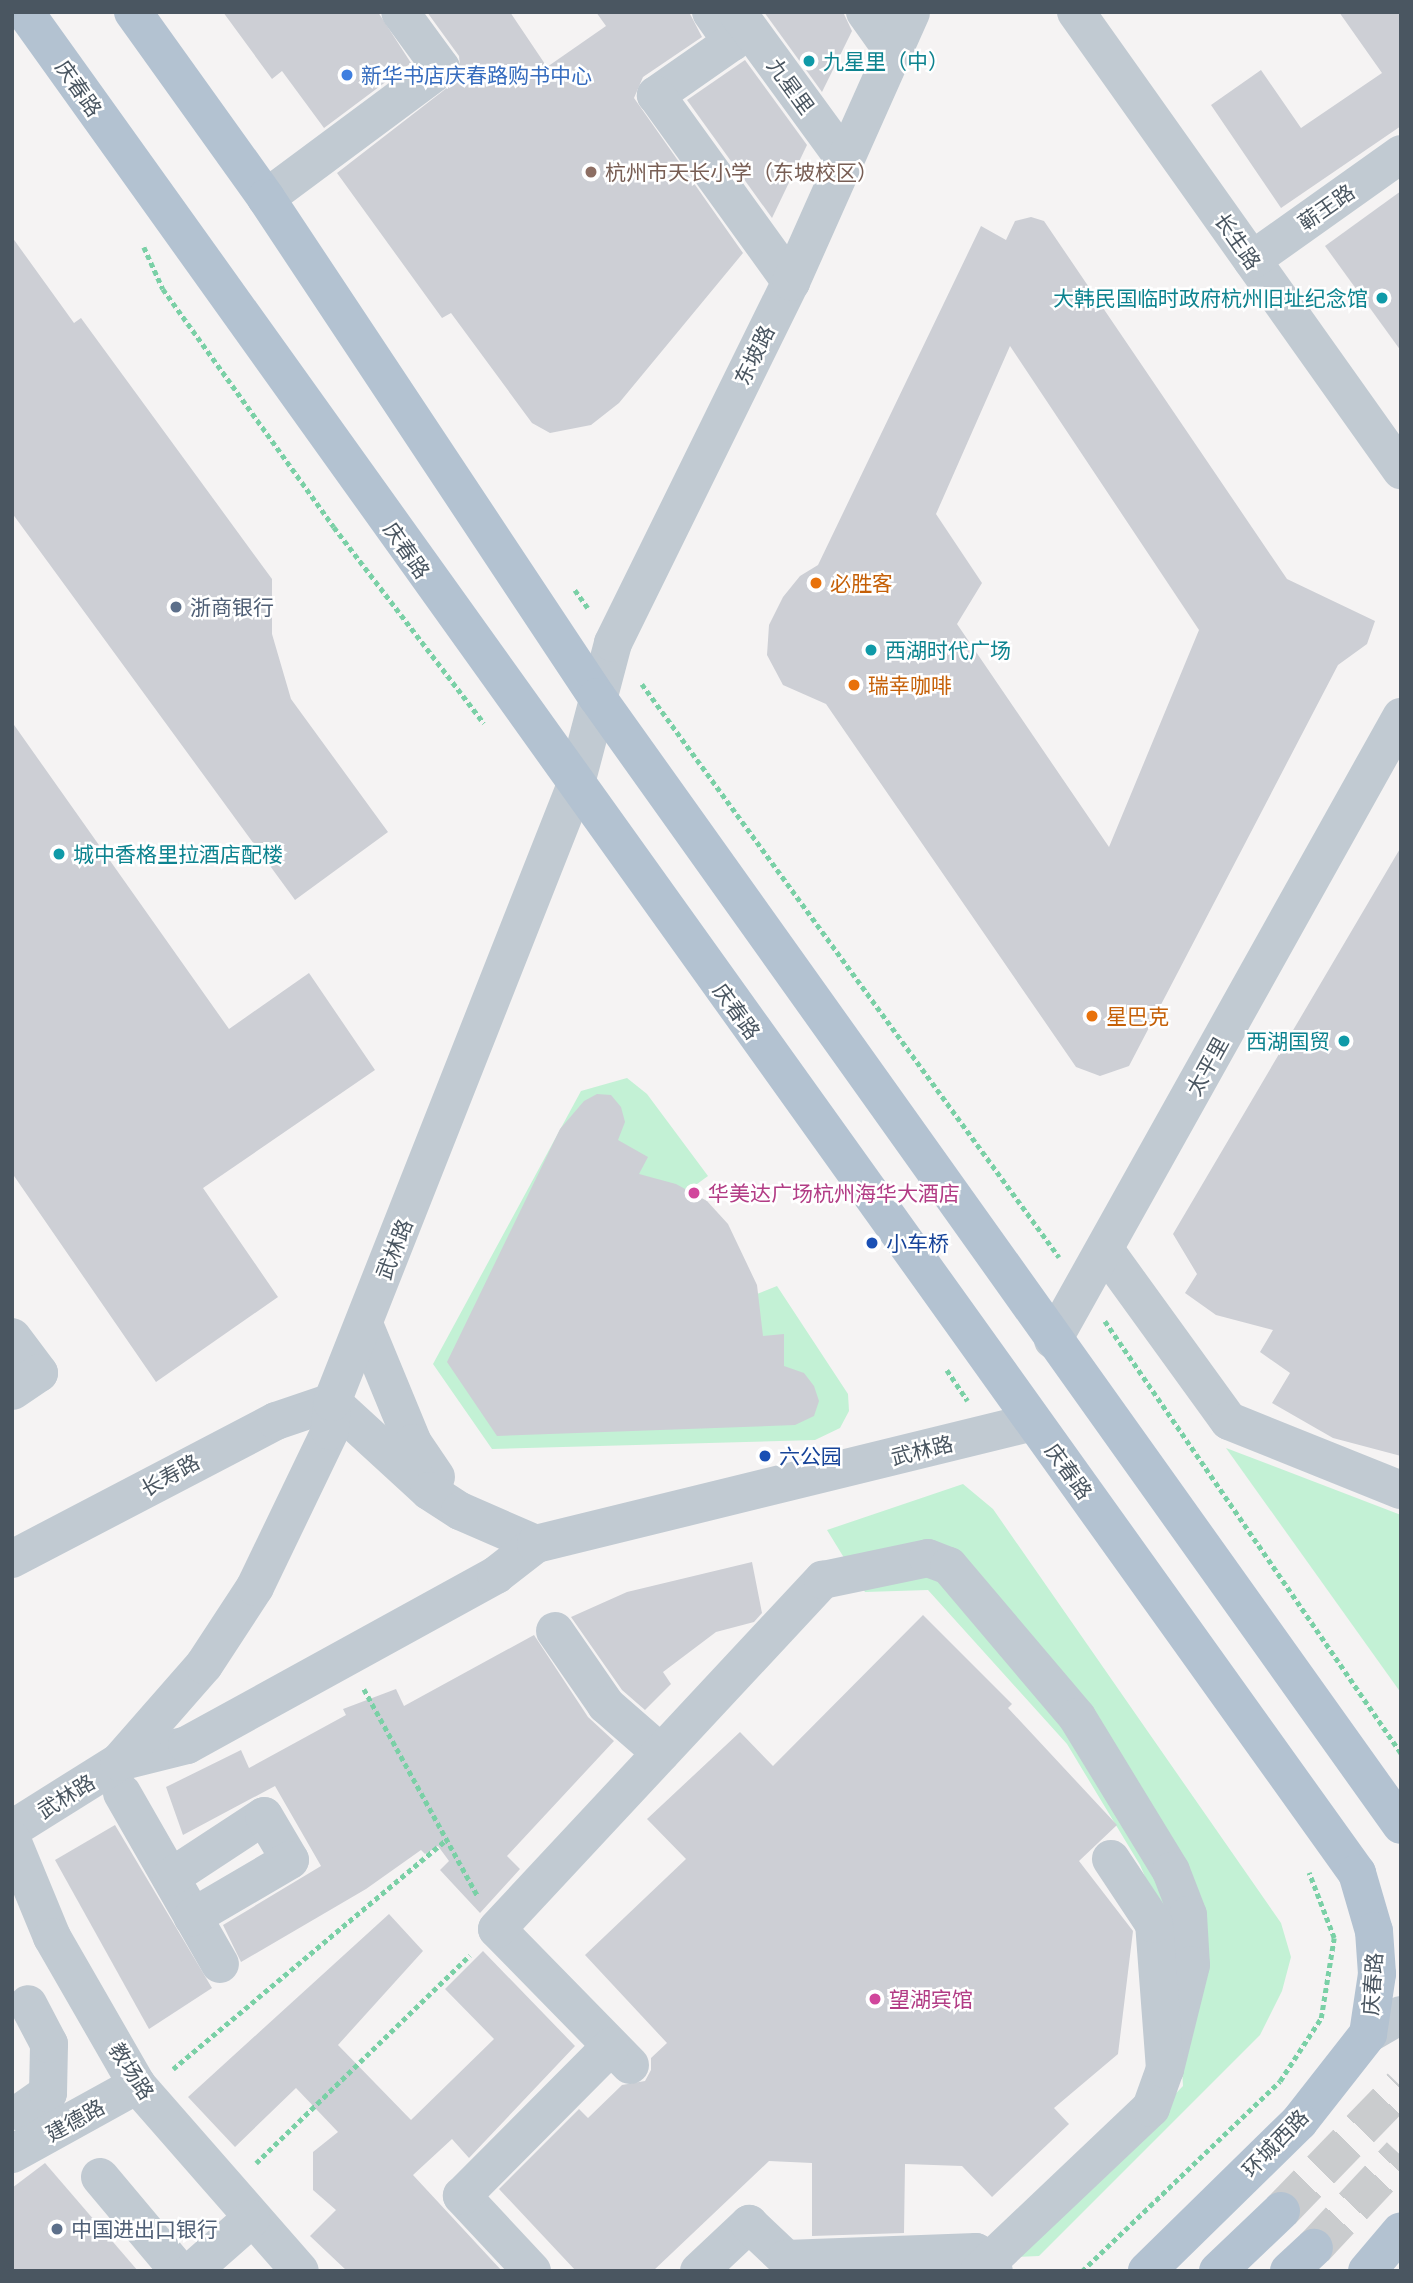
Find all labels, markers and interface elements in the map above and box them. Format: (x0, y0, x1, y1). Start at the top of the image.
place label: 九星里（中） (823, 48, 949, 74)
street label: 九星里 (762, 53, 820, 119)
marker: 九星里（中） (801, 53, 817, 69)
street label: 庆春路 (51, 55, 107, 121)
place label: 新华书店庆春路购书中心 (361, 62, 592, 88)
marker: 新华书店庆春路购书中心 (339, 67, 355, 83)
place label: 杭州市天长小学（东坡校区） (605, 159, 878, 185)
marker: 杭州市天长小学（东坡校区） (583, 164, 599, 180)
street label: 蕲王路 (1293, 179, 1359, 235)
street label: 长生路 (1210, 208, 1266, 274)
place label: 大韩民国临时政府杭州旧址纪念馆 (1053, 285, 1368, 311)
marker: 大韩民国临时政府杭州旧址纪念馆 (1374, 290, 1390, 306)
street label: 东坡路 (729, 321, 779, 389)
street label: 庆春路 (379, 517, 435, 583)
place label: 必胜客 (830, 570, 893, 596)
marker: 必胜客 (808, 575, 824, 591)
place label: 浙商银行 (190, 594, 274, 620)
marker: 浙商银行 (168, 599, 184, 615)
place label: 西湖时代广场 (885, 637, 1011, 663)
marker: 西湖时代广场 (863, 642, 879, 658)
place label: 瑞幸咖啡 (868, 672, 952, 698)
marker: 瑞幸咖啡 (846, 677, 862, 693)
place label: 城中香格里拉酒店配楼 (73, 841, 283, 867)
marker: 城中香格里拉酒店配楼 (51, 846, 67, 862)
street label: 庆春路 (708, 978, 766, 1044)
place label: 星巴克 (1106, 1003, 1169, 1029)
marker: 星巴克 (1084, 1008, 1100, 1024)
place label: 西湖国贸 (1246, 1028, 1330, 1054)
street label: 太平里 (1181, 1032, 1233, 1100)
marker: 西湖国贸 (1336, 1033, 1352, 1049)
place label: 华美达广场杭州海华大酒店 (708, 1180, 960, 1206)
marker: 华美达广场杭州海华大酒店 (686, 1185, 702, 1201)
street label: 武林路 (371, 1215, 417, 1283)
place label: 小车桥 (886, 1230, 949, 1256)
marker: 小车桥 (864, 1235, 880, 1251)
street label: 武林路 (888, 1430, 956, 1470)
street label: 庆春路 (1040, 1438, 1098, 1504)
place label: 六公园 (779, 1443, 842, 1469)
marker: 六公园 (757, 1448, 773, 1464)
street label: 长寿路 (136, 1449, 204, 1501)
street label: 武林路 (33, 1769, 99, 1823)
street label: 庆春路 (1357, 1952, 1387, 2016)
place label: 望湖宾馆 (889, 1986, 973, 2012)
marker: 望湖宾馆 (867, 1991, 883, 2007)
street label: 教场路 (104, 2038, 160, 2104)
street label: 建德路 (41, 2094, 109, 2146)
street label: 环城西路 (1237, 2104, 1313, 2182)
place label: 中国进出口银行 (71, 2216, 218, 2242)
marker: 中国进出口银行 (49, 2221, 65, 2237)

